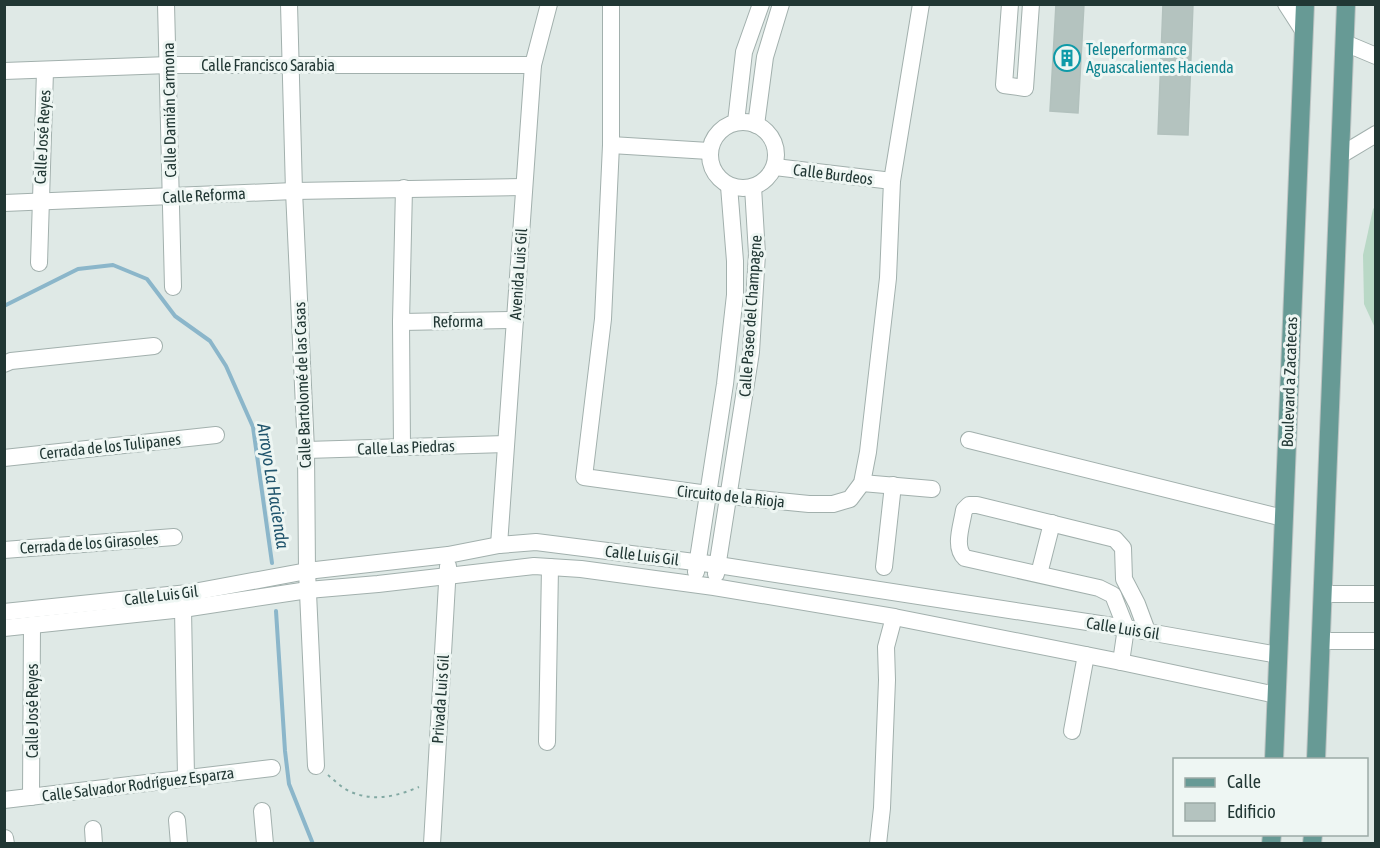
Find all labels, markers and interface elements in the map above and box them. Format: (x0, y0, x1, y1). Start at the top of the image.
place label: Teleperformance Aguascalientes Hacienda (1086, 40, 1234, 77)
street label: Calle Damián Carmona (159, 42, 179, 178)
building icon: Teleperformance Aguascalientes Hacienda (1052, 43, 1082, 73)
street label: Calle Francisco Sarabia (201, 56, 335, 74)
street label: Calle José Reyes (31, 89, 54, 185)
street label: Calle Burdeos (792, 160, 874, 188)
street label: Calle Reforma (162, 184, 246, 206)
street label: Avenida Luis Gil (506, 227, 530, 321)
street label: Calle Paseo del Champagne (735, 235, 766, 398)
street label: Calle Bartolomé de las Casas (290, 301, 314, 469)
street label: Reforma (432, 312, 484, 330)
street label: Boulevard a Zacatecas (1278, 316, 1300, 448)
water label: Arroyo La Hacienda (253, 421, 294, 551)
street label: Cerrada de los Tulipanes (38, 430, 182, 463)
street label: Calle Las Piedras (357, 436, 455, 458)
street label: Circuito de la Rioja (676, 481, 786, 512)
street label: Cerrada de los Girasoles (19, 529, 159, 557)
street label: Calle Luis Gil (604, 542, 681, 569)
street label: Calle Luis Gil (123, 581, 200, 608)
street label: Calle Luis Gil (1085, 613, 1162, 643)
street label: Privada Luis Gil (428, 653, 452, 744)
street label: Calle José Reyes (23, 663, 42, 758)
legend (1173, 758, 1368, 836)
street label: Calle Salvador Rodríguez Esparza (41, 763, 235, 806)
text: Calle (1227, 771, 1261, 792)
text: Edificio (1227, 801, 1276, 822)

